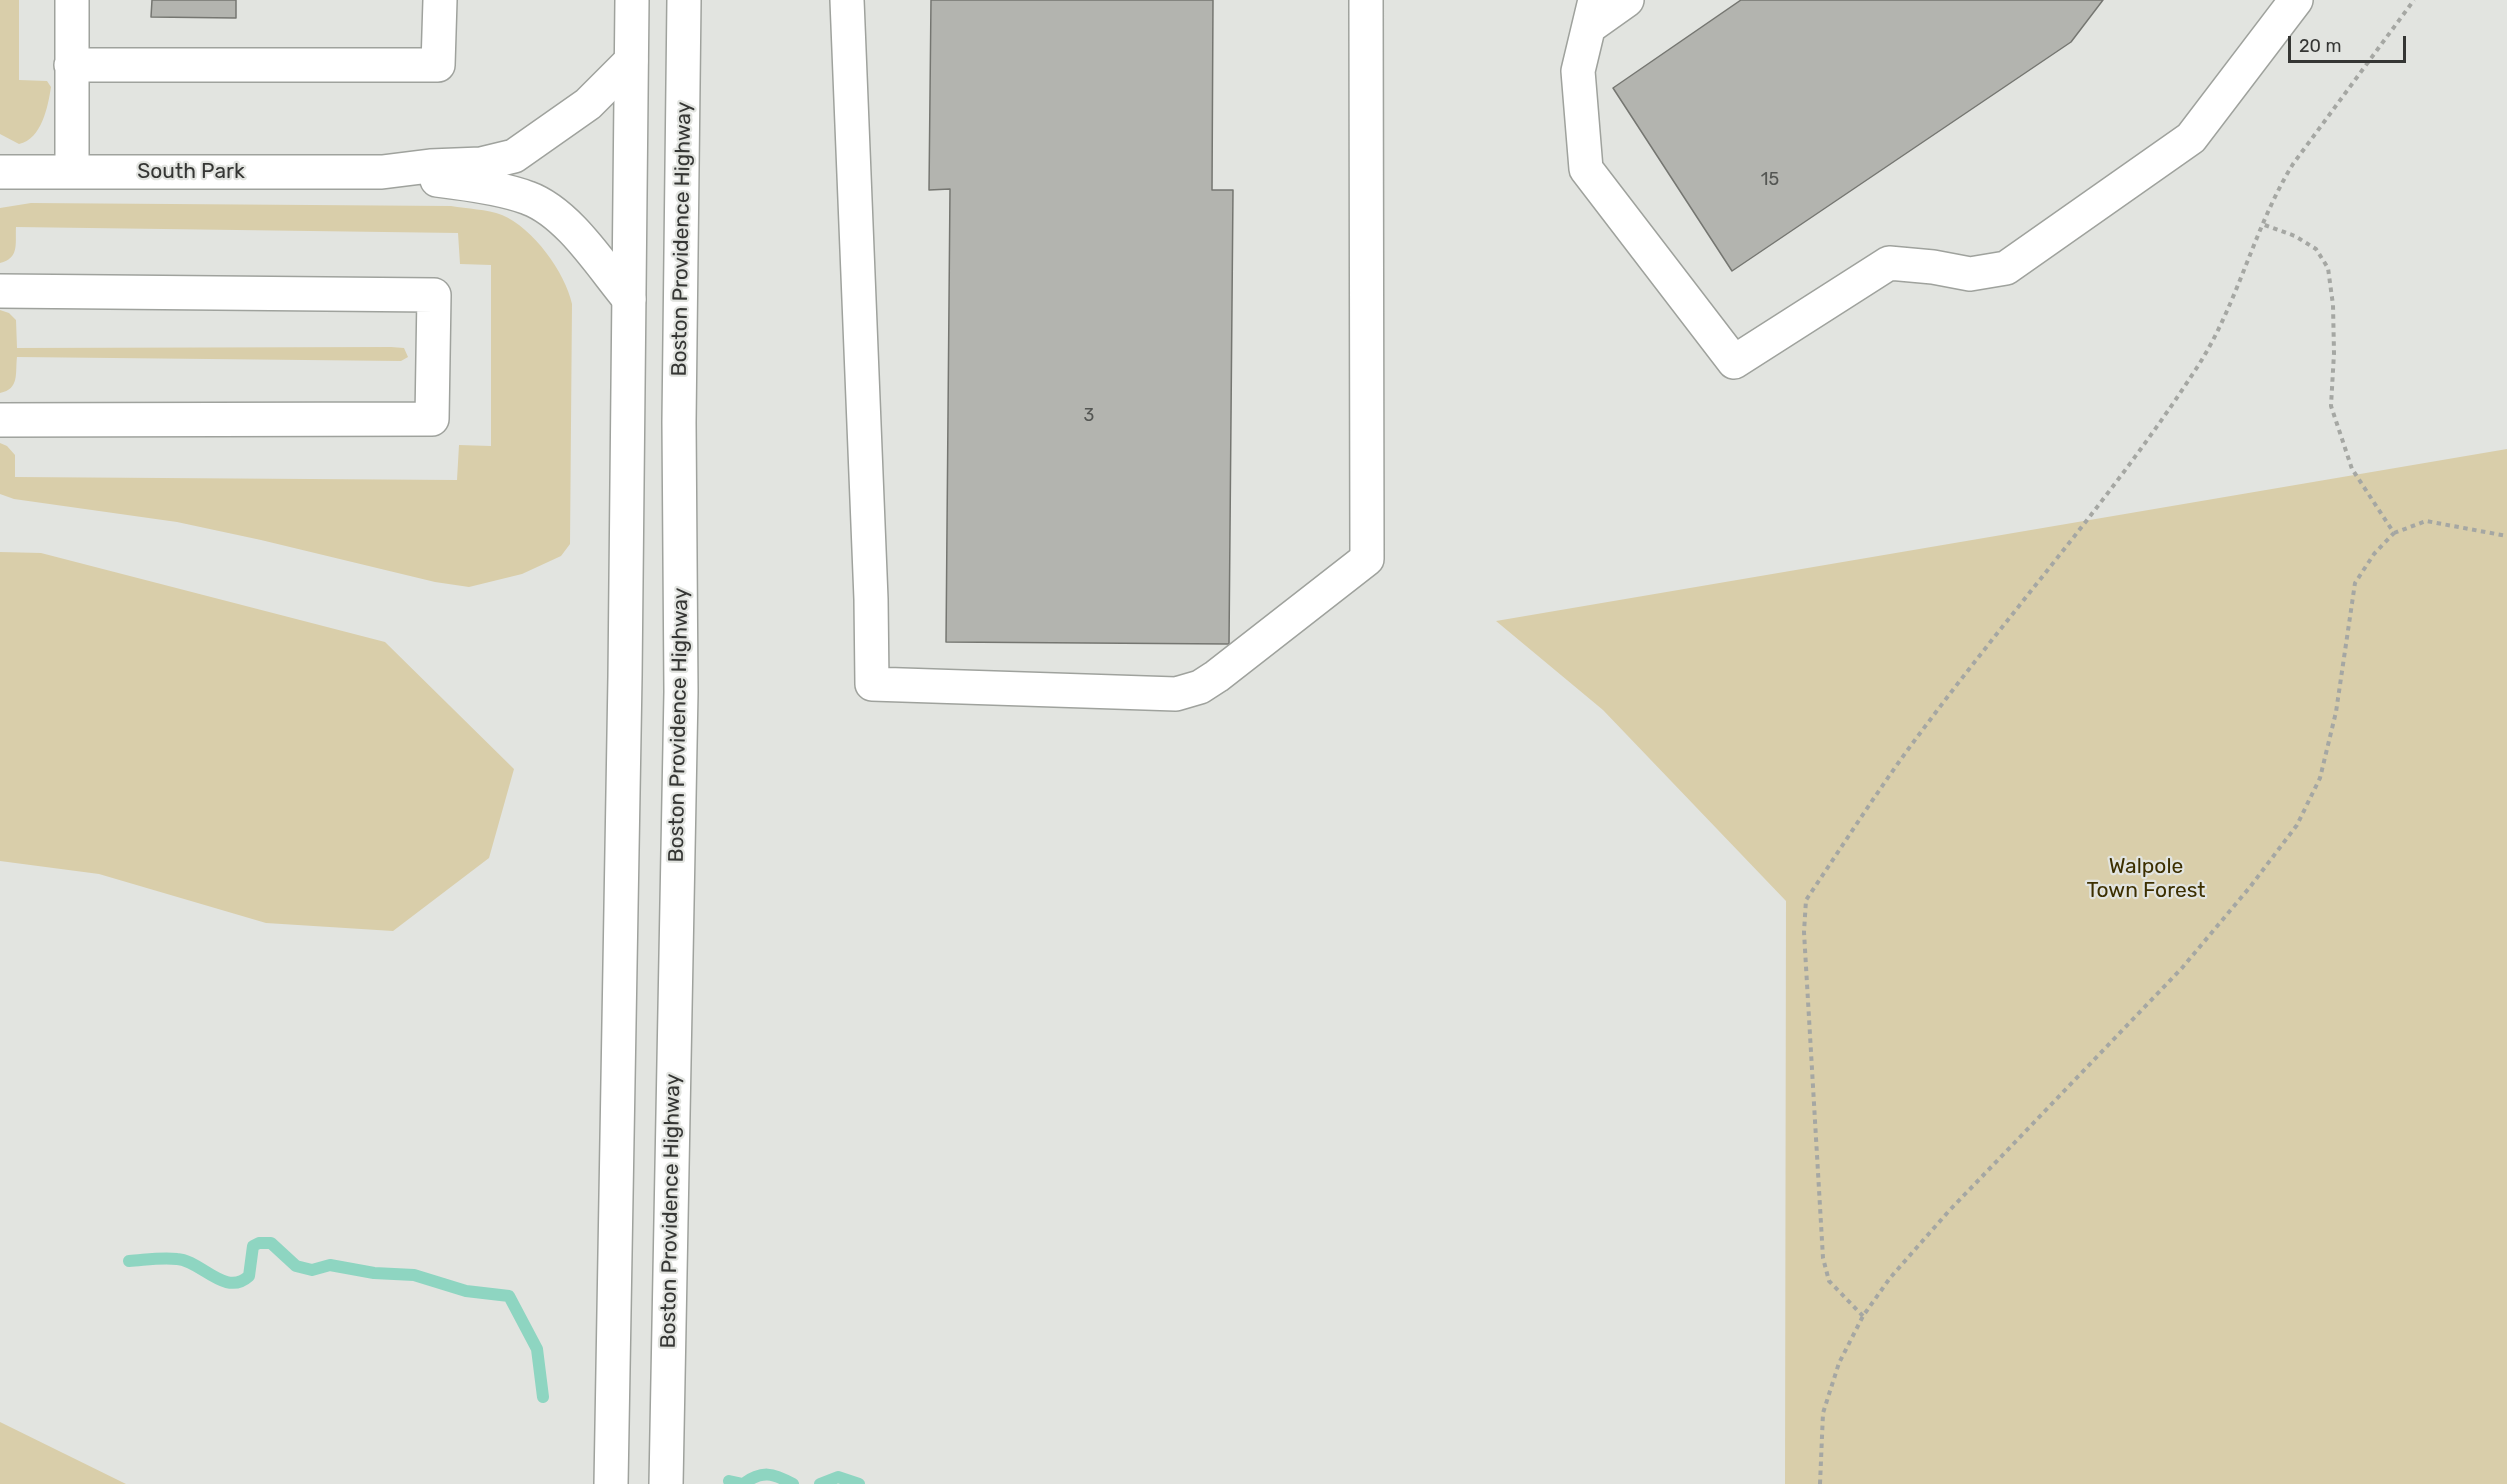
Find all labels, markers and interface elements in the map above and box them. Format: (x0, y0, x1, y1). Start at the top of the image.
scale bar (2291, 24, 2410, 62)
text: 20 m (2299, 35, 2341, 57)
street label: Boston Providence Highway (667, 101, 697, 377)
street label: South Park (137, 159, 245, 185)
house number: 15 (1761, 169, 1779, 191)
house number: 3 (1084, 405, 1094, 427)
street label: Boston Providence Highway (664, 587, 694, 863)
park label: Walpole Town Forest (2086, 854, 2206, 904)
street label: Boston Providence Highway (656, 1073, 686, 1349)

